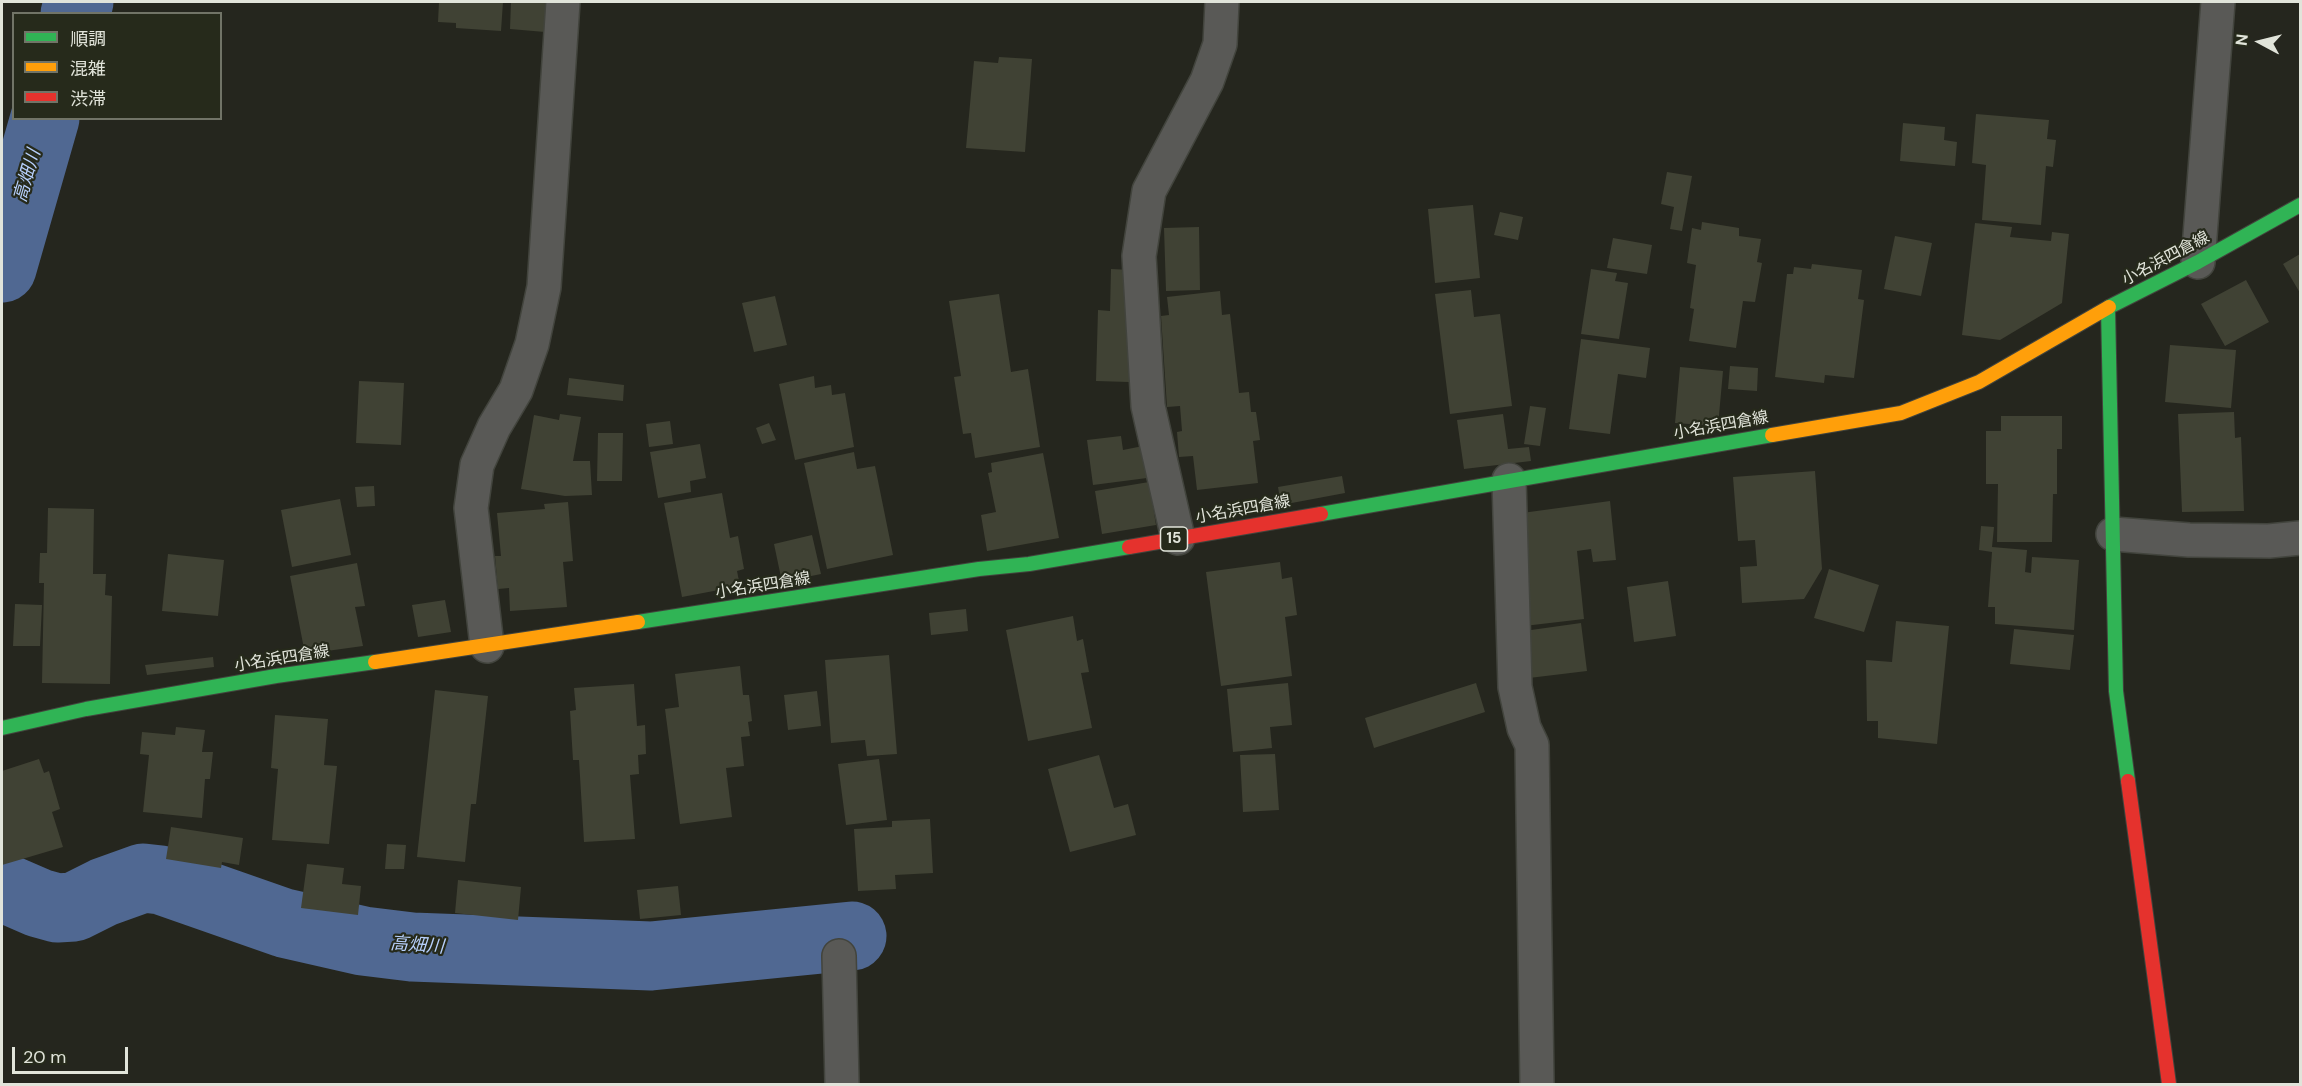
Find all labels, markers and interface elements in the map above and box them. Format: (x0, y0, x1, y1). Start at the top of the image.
legend (12, 12, 222, 120)
north arrow (2230, 12, 2290, 72)
text: 順調 (70, 27, 106, 51)
text: N (2231, 33, 2253, 47)
text: 混雑 (70, 57, 106, 81)
text: 渋滞 (70, 87, 106, 111)
water label: 高畑川 (10, 147, 46, 205)
street label: 小名浜四倉線 (2119, 228, 2213, 290)
street label: 小名浜四倉線 (1672, 408, 1770, 444)
street label: 小名浜四倉線 (1194, 492, 1292, 528)
road number: 15 (1160, 527, 1188, 551)
street label: 小名浜四倉線 (714, 569, 812, 603)
street label: 小名浜四倉線 (233, 642, 331, 676)
water label: 高畑川 (389, 933, 445, 959)
scale bar (15, 1035, 130, 1073)
text: 20 m (23, 1045, 66, 1069)

